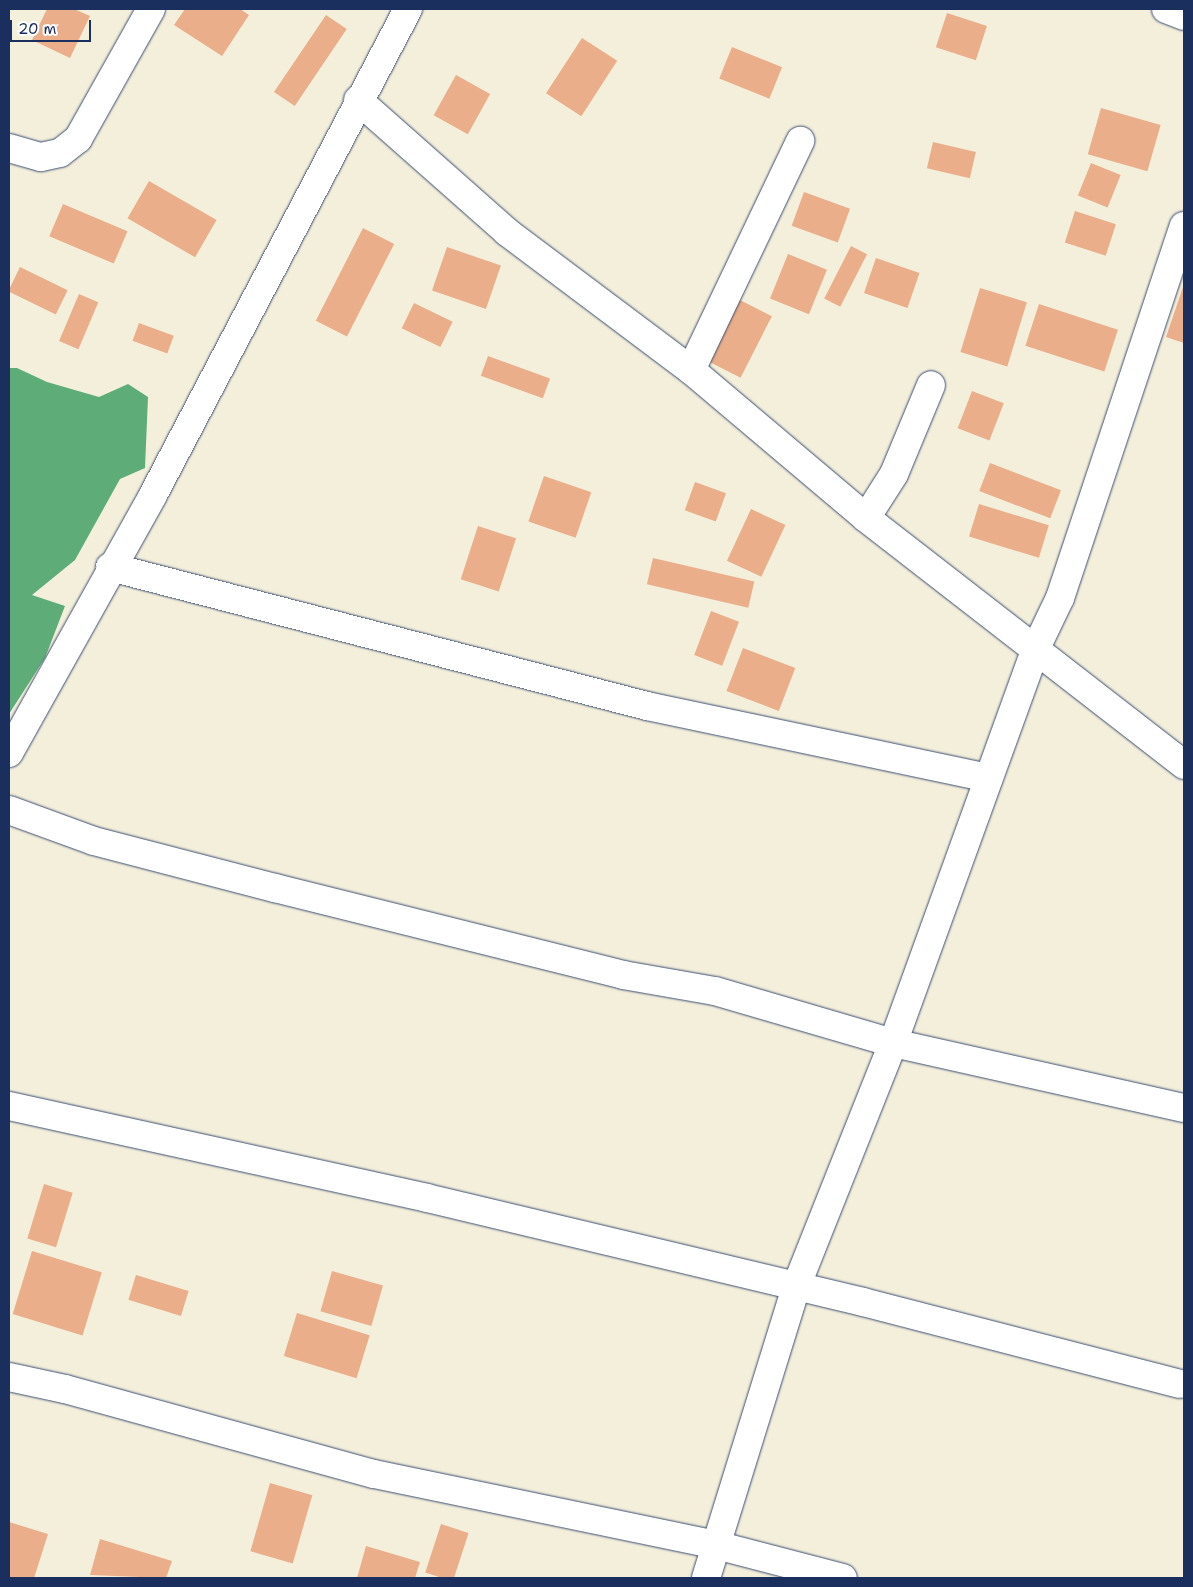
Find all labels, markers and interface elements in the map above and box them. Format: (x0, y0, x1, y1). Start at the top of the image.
scale bar (12, 10, 94, 42)
text: 20 m (18, 19, 57, 39)

